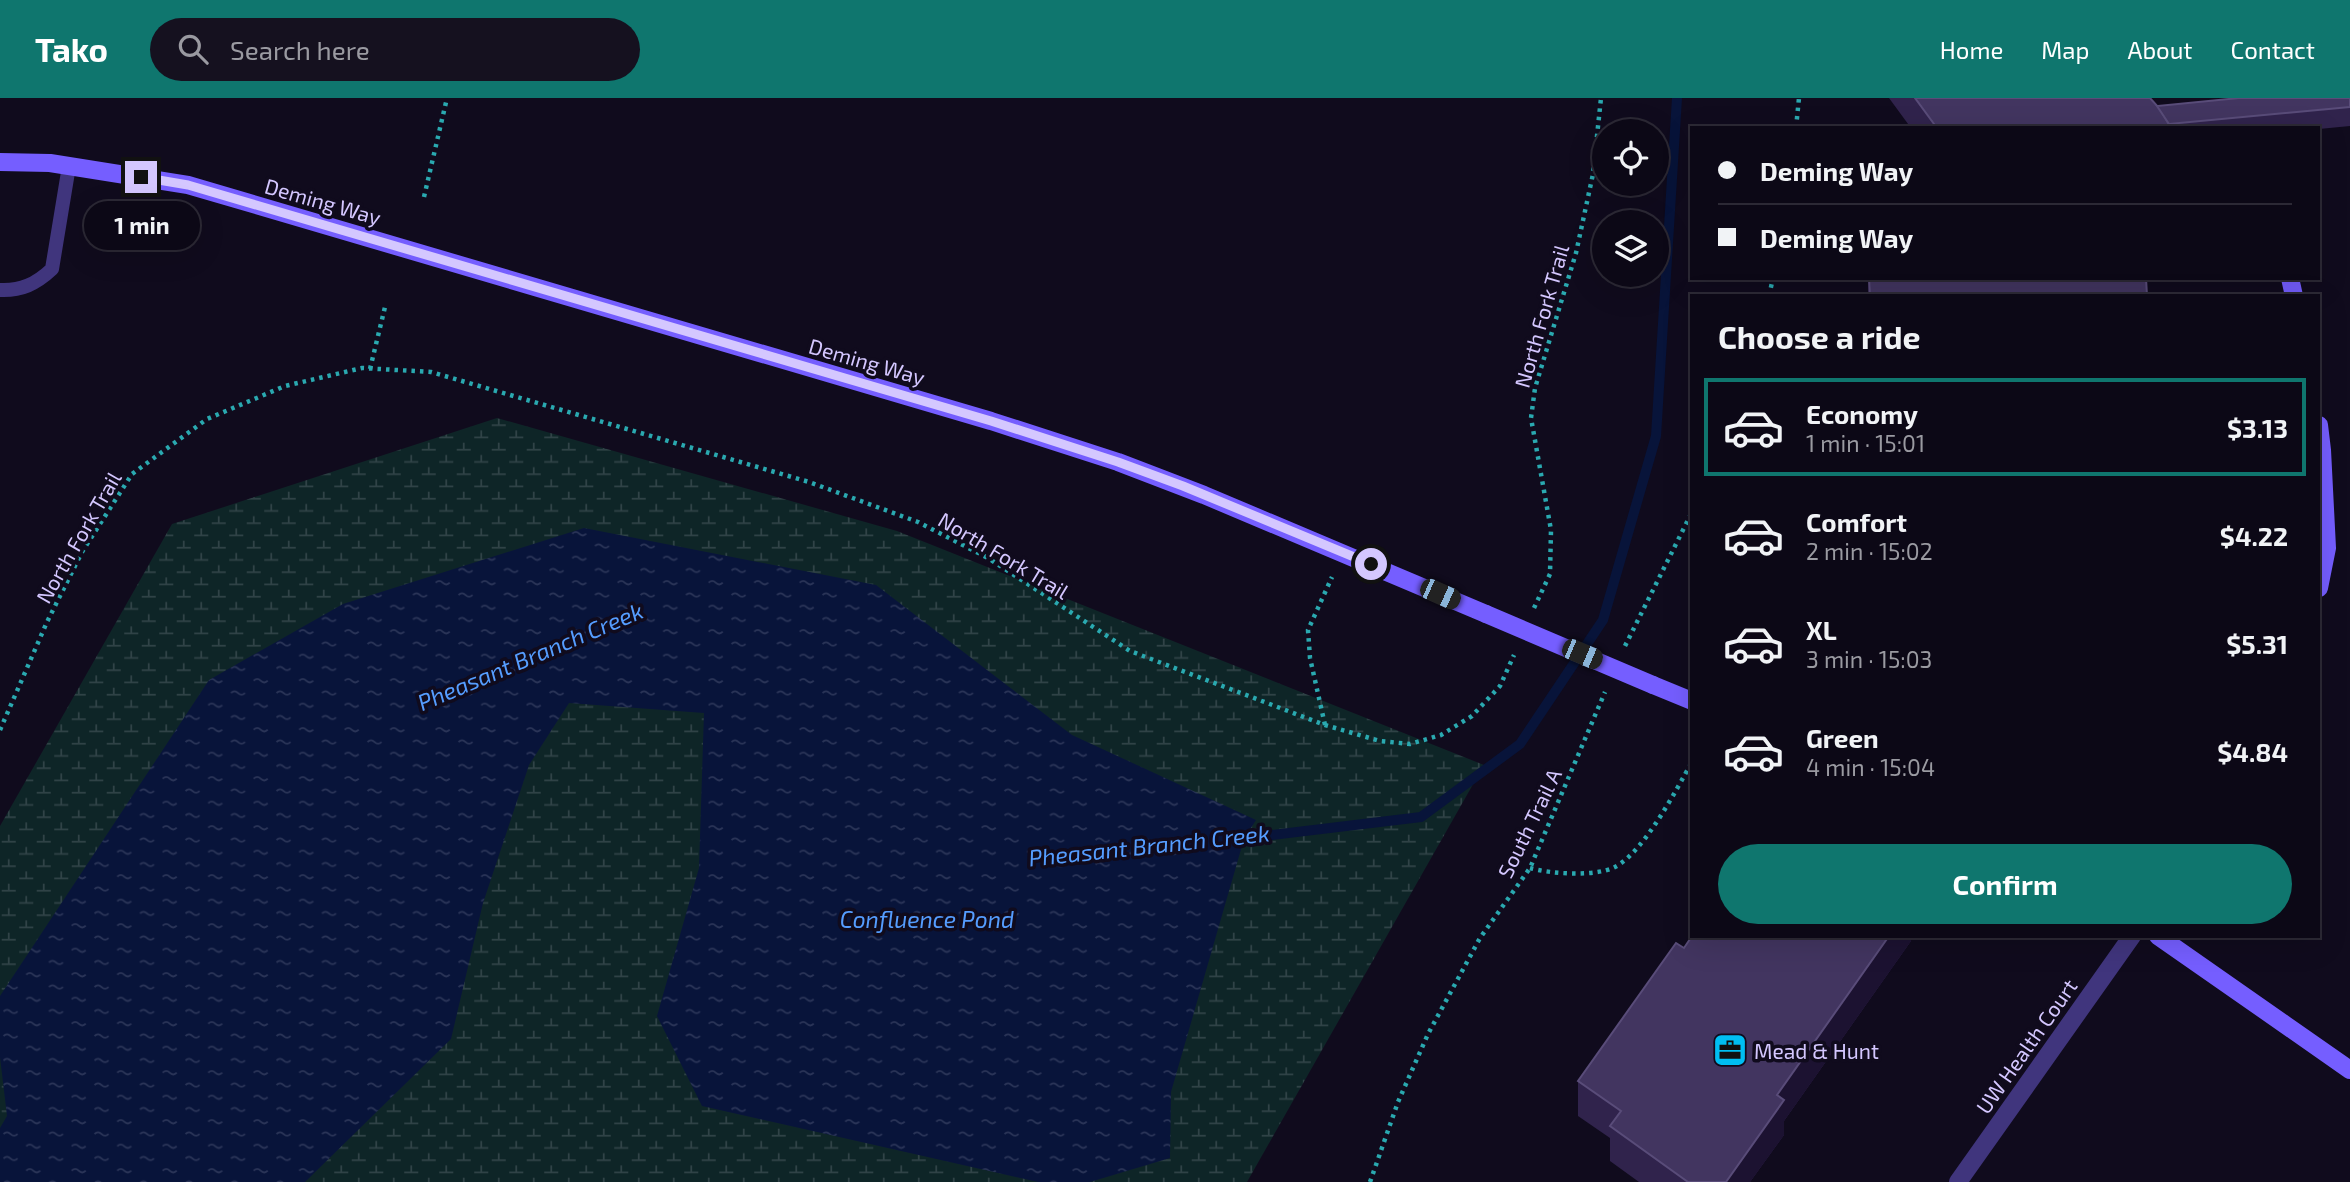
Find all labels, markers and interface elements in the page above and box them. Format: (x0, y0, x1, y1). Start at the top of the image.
search box (150, 18, 640, 81)
text: Tako (35, 29, 108, 69)
icon: search (174, 30, 212, 68)
text: Search here (230, 34, 370, 65)
text: Home (1940, 35, 2003, 64)
text: Map (2041, 35, 2089, 64)
text: About (2127, 35, 2193, 64)
text: Contact (2231, 35, 2315, 64)
map controls (1592, 119, 1669, 287)
button: locate (1592, 119, 1669, 196)
text: Deming Way (1760, 155, 1913, 186)
route end (125, 161, 157, 193)
street label: Deming Way (262, 173, 384, 229)
callout: 1 min (83, 202, 199, 250)
button: layers (1592, 210, 1669, 287)
text: 1 min (114, 211, 170, 239)
text: Deming Way (1760, 222, 1913, 253)
street label: North Fork Trail (1509, 241, 1574, 390)
text: Choose a ride (1718, 317, 1921, 355)
street label: Deming Way (806, 333, 928, 389)
icon: car (1722, 396, 1785, 459)
text: Economy (1806, 398, 1918, 429)
text: $3.13 (2227, 412, 2288, 443)
text: 1 min · 15:01 (1806, 429, 1925, 457)
street label: North Fork Trail (30, 466, 126, 607)
icon: car (1722, 504, 1785, 567)
street label: North Fork Trail (934, 506, 1074, 604)
text: Comfort (1806, 506, 1907, 537)
text: $4.22 (2220, 520, 2288, 551)
text: 2 min · 15:02 (1806, 537, 1933, 565)
route start (1355, 548, 1387, 580)
car (1417, 576, 1464, 612)
water label: Pheasant Branch Creek (413, 596, 647, 716)
icon: car (1722, 612, 1785, 675)
text: XL (1806, 614, 1837, 645)
text: $5.31 (2226, 628, 2288, 659)
car (1559, 636, 1606, 672)
text: 3 min · 15:03 (1806, 645, 1932, 673)
icon: car (1722, 720, 1785, 783)
text: Green (1806, 722, 1879, 753)
text: $4.84 (2217, 736, 2288, 767)
text: 4 min · 15:04 (1806, 753, 1935, 781)
street label: South Trail A (1492, 764, 1566, 882)
water label: Pheasant Branch Creek (1027, 818, 1271, 872)
button: Confirm (1718, 844, 2292, 924)
water label: Confluence Pond (840, 905, 1014, 933)
street label: UW Health Court (1970, 974, 2082, 1118)
office icon: Mead & Hunt (1711, 1031, 1749, 1069)
place label: Mead & Hunt (1754, 1038, 1879, 1063)

